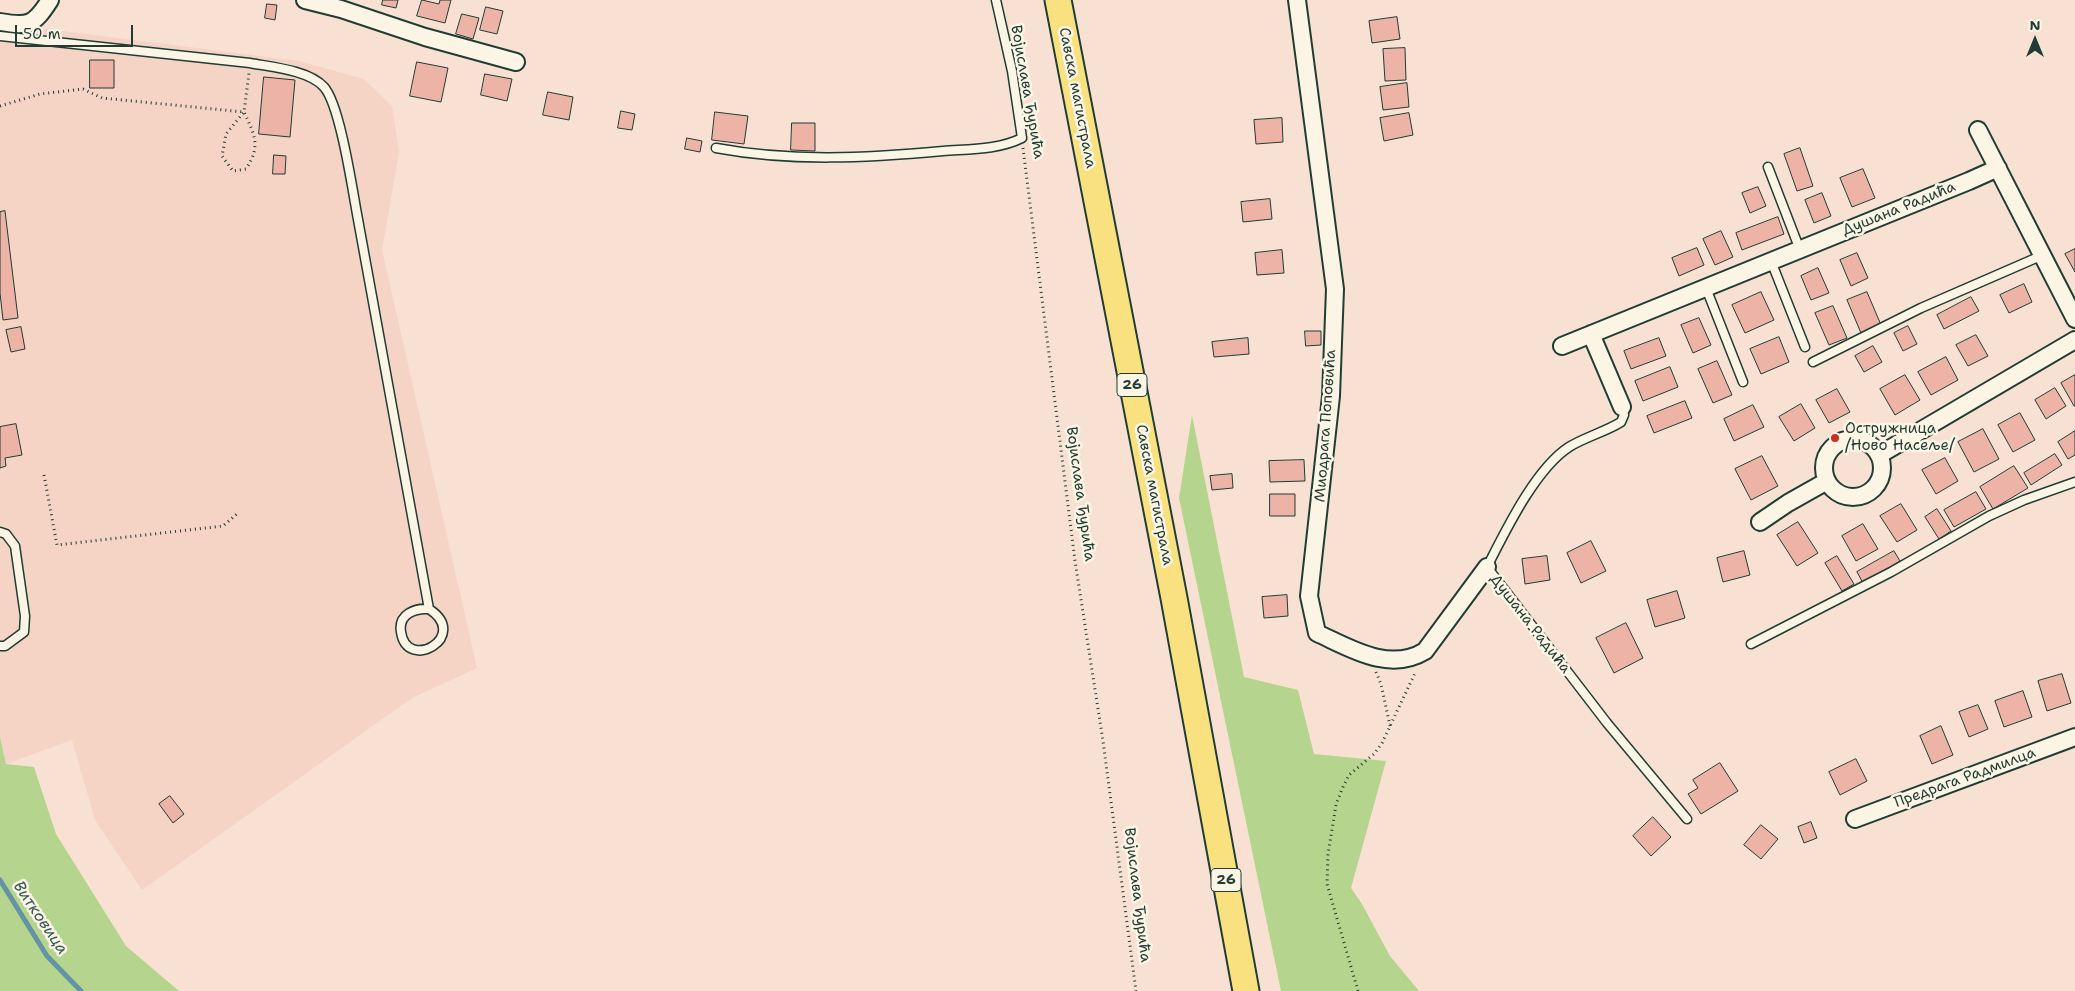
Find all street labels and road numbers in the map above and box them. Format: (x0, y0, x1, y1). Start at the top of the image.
street label: Војислава Ђурића (1006, 24, 1048, 160)
street label: Савска магистрала (1055, 26, 1099, 170)
street label: Душана Радића (1840, 178, 1958, 240)
street label: Миодрага Поповића (1312, 349, 1340, 503)
road number: 26 (1117, 374, 1147, 396)
street label: Савска магистрала (1132, 423, 1176, 567)
street label: Војислава Ђурића (1062, 426, 1098, 562)
street label: Душана Радића (1486, 571, 1574, 677)
street label: Предрага Радмилца (1892, 744, 2038, 812)
street label: Војислава Ђурића (1120, 827, 1154, 963)
road number: 26 (1211, 868, 1241, 892)

